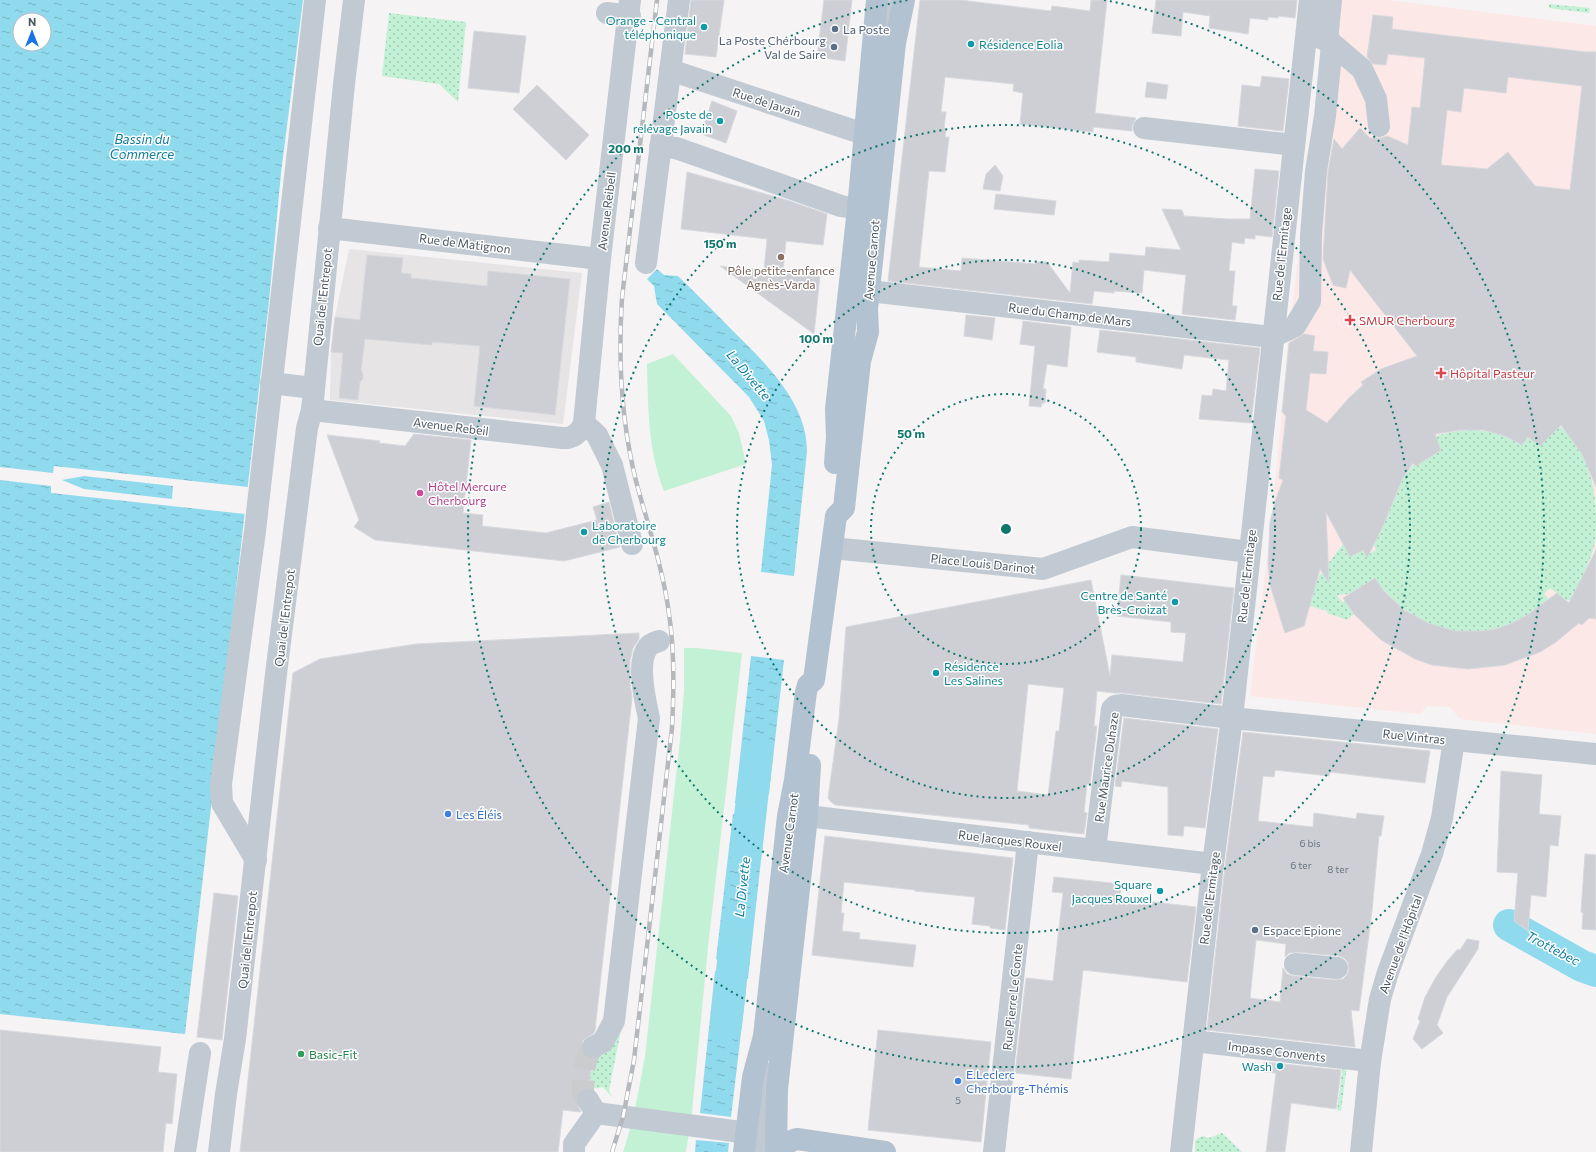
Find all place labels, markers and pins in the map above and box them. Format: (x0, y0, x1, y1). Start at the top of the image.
place label: Orange - Central téléphonique (606, 13, 696, 41)
marker: Orange - Central téléphonique (699, 22, 709, 32)
place label: La Poste (843, 22, 889, 36)
marker: La Poste (830, 24, 840, 34)
place label: La Poste Cherbourg Val de Saire (719, 33, 826, 61)
place label: Résidence Eolia (979, 37, 1063, 51)
marker: Résidence Eolia (966, 39, 976, 49)
marker: La Poste Cherbourg Val de Saire (829, 42, 839, 52)
place label: Poste de relevage Javain (633, 107, 712, 136)
marker: Poste de relevage Javain (715, 116, 725, 126)
marker: Pôle petite-enfance Agnès-Varda (776, 252, 786, 262)
place label: Pôle petite-enfance Agnès-Varda (728, 263, 835, 291)
place label: SMUR Cherbourg (1359, 313, 1455, 327)
marker: SMUR Cherbourg (1344, 314, 1356, 326)
place label: Hôpital Pasteur (1450, 366, 1535, 380)
marker: Hôpital Pasteur (1435, 367, 1447, 379)
place label: Hôtel Mercure Cherbourg (428, 479, 507, 507)
marker: Hôtel Mercure Cherbourg (415, 488, 425, 498)
place label: Laboratoire de Cherbourg (592, 518, 667, 546)
centre of rings (999, 522, 1013, 536)
marker: Laboratoire de Cherbourg (579, 527, 589, 537)
place label: Centre de Santé Brès-Croizat (1081, 588, 1167, 616)
marker: Centre de Santé Brès-Croizat (1170, 597, 1180, 607)
place label: Résidence Les Salines (944, 659, 1003, 687)
marker: Résidence Les Salines (931, 668, 941, 678)
place label: Les Éléis (456, 807, 502, 821)
marker: Les Éléis (443, 809, 453, 819)
place label: Square Jacques Rouxel (1071, 877, 1152, 906)
marker: Square Jacques Rouxel (1155, 886, 1165, 896)
place label: Espace Epione (1263, 923, 1341, 937)
marker: Espace Epione (1250, 925, 1260, 935)
place label: Basic-Fit (309, 1047, 358, 1061)
marker: Basic-Fit (296, 1049, 306, 1059)
place label: Wash (1242, 1059, 1272, 1073)
marker: Wash (1275, 1061, 1285, 1071)
place label: E.Leclerc Cherbourg-Thémis (966, 1067, 1069, 1095)
marker: E.Leclerc Cherbourg-Thémis (953, 1076, 963, 1086)

